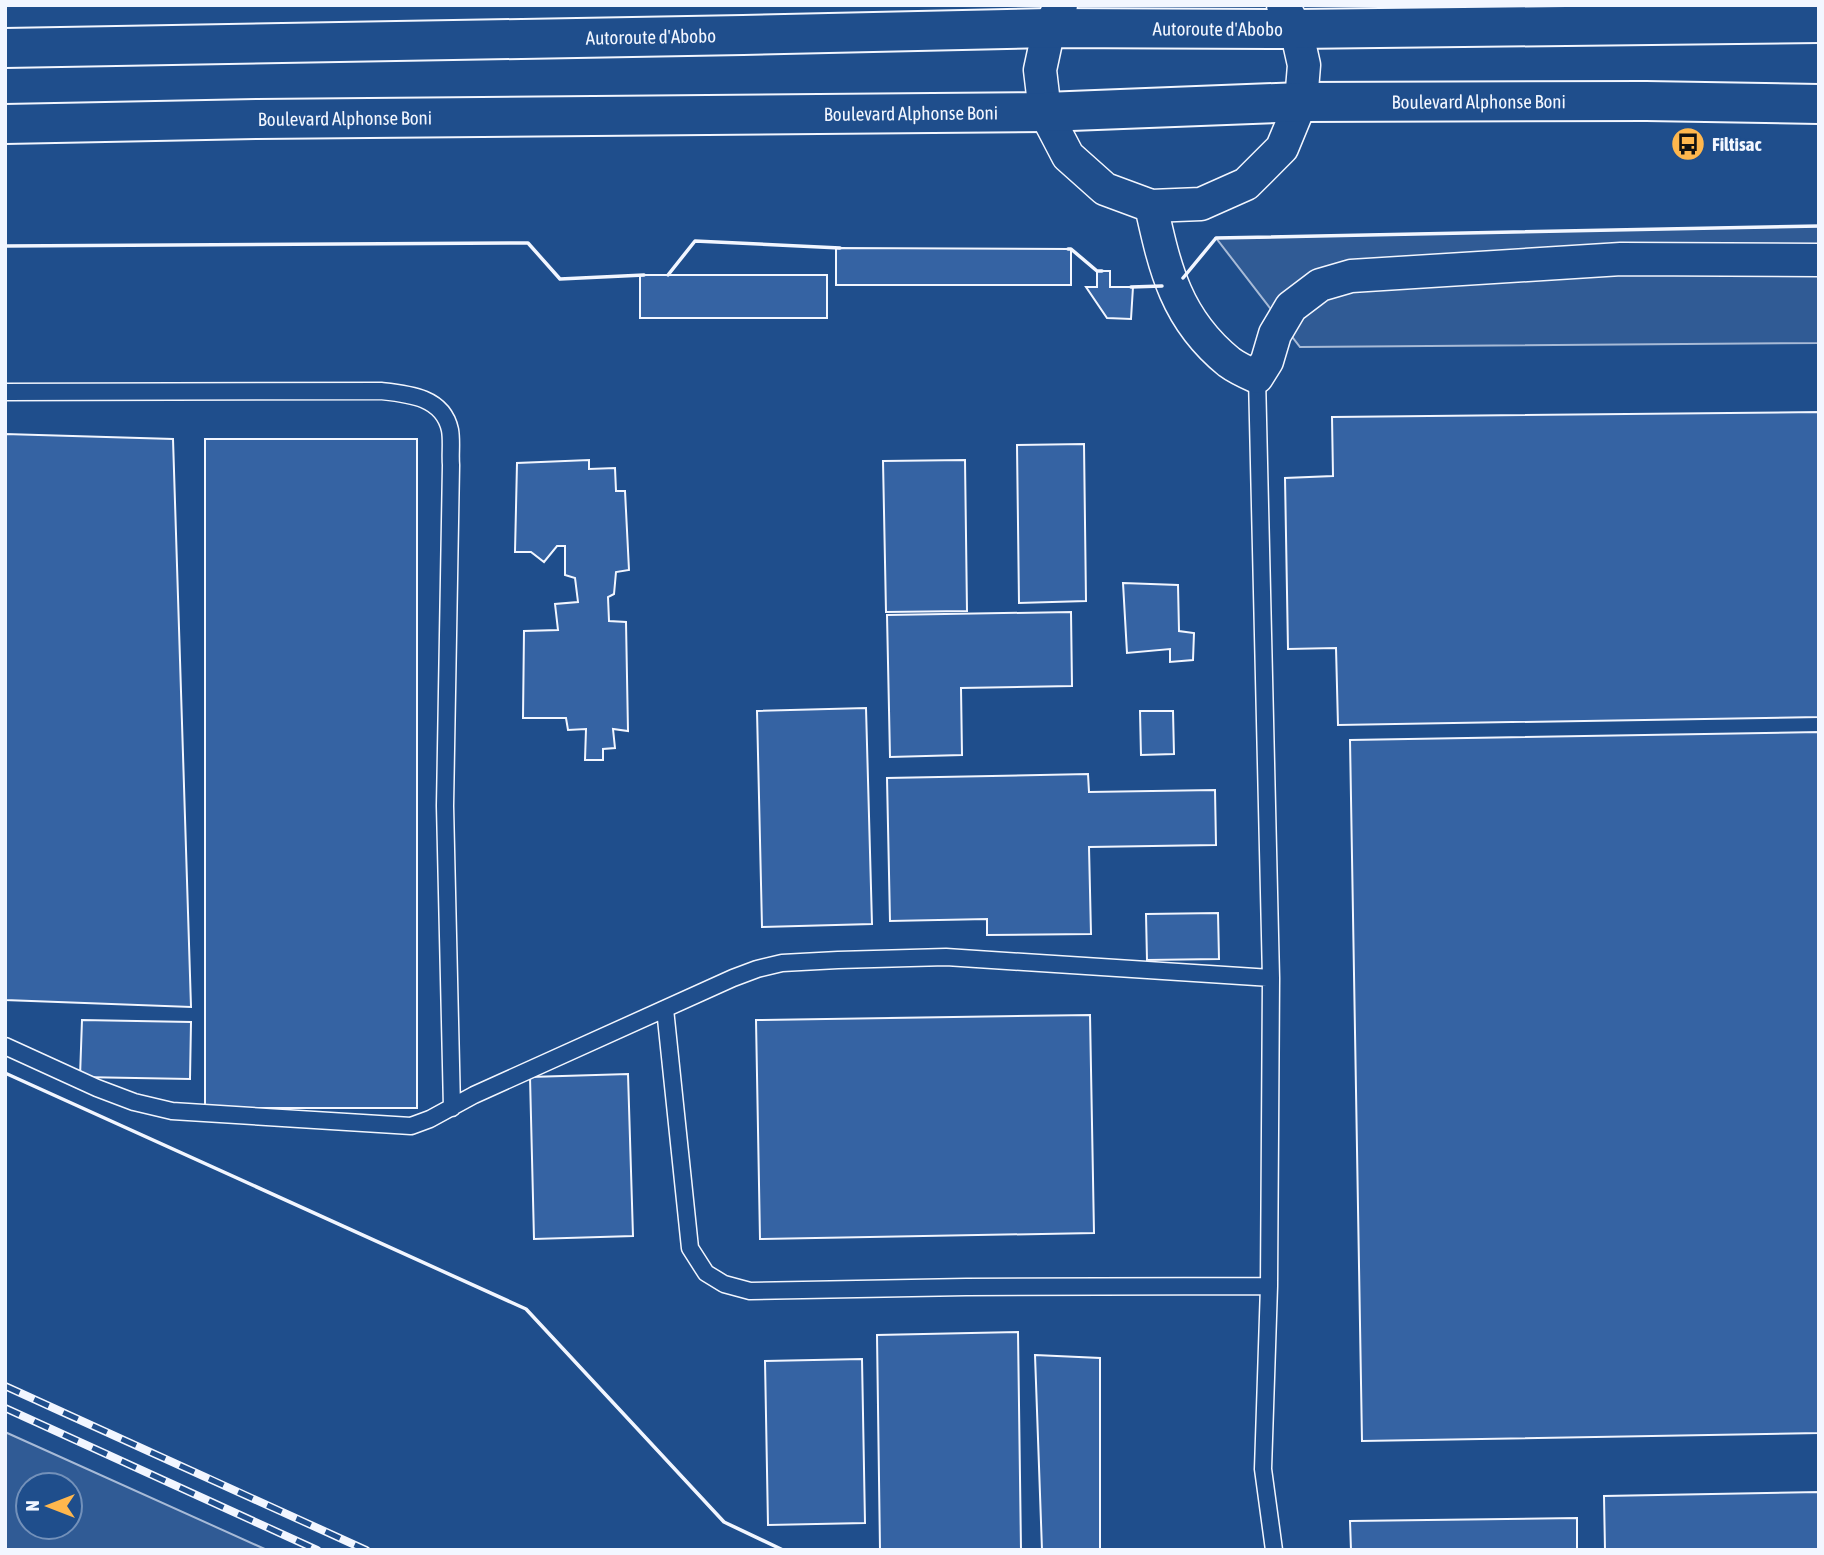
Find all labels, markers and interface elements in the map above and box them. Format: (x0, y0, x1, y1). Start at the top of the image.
street label: Autoroute d'Abobo (1153, 17, 1283, 40)
street label: Autoroute d'Abobo (586, 24, 716, 49)
street label: Boulevard Alphonse Boni (1391, 90, 1566, 113)
street label: Boulevard Alphonse Boni (824, 101, 998, 125)
street label: Boulevard Alphonse Boni (258, 106, 432, 130)
bus stop icon: Filtisac (1669, 125, 1707, 163)
place label: Filtisac (1712, 133, 1761, 155)
north arrow (14, 1471, 84, 1541)
text: N (21, 1500, 43, 1512)

